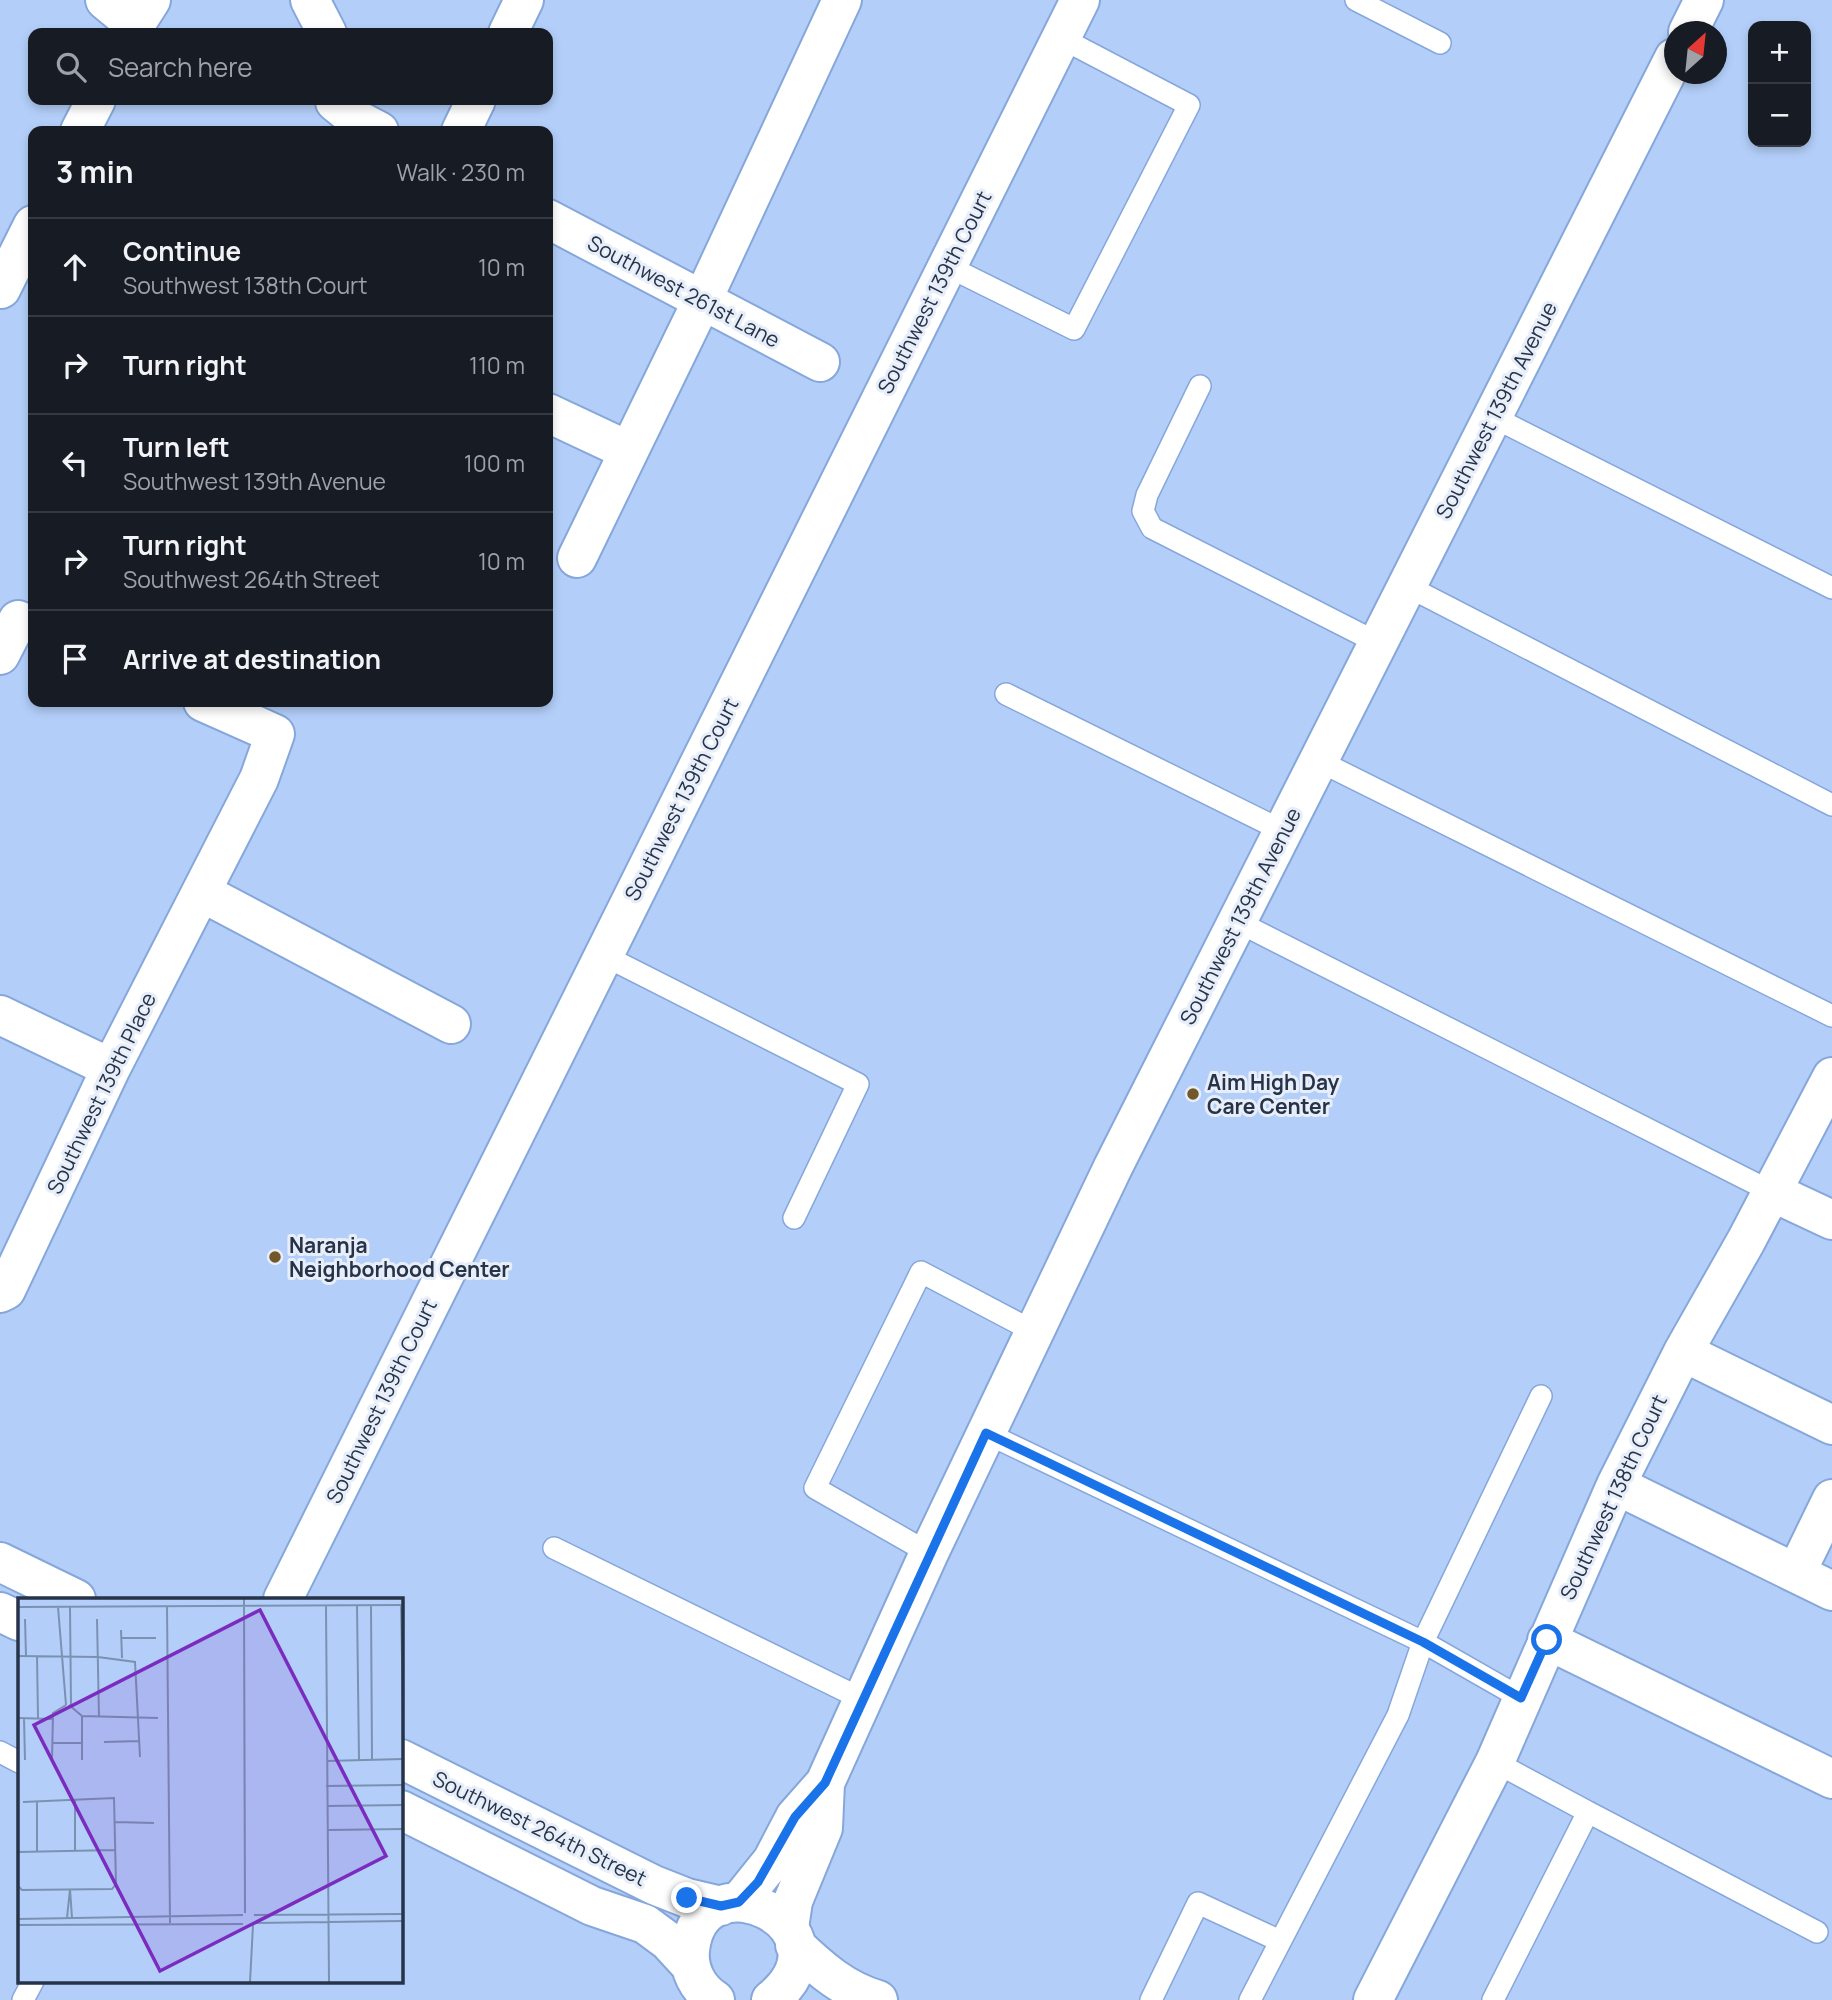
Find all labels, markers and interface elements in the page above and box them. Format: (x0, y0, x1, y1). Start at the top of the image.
north arrow (1664, 21, 1727, 84)
map controls (1748, 21, 1811, 147)
button: + (1748, 21, 1811, 84)
search box (28, 28, 553, 105)
icon: search (52, 48, 90, 86)
text: Search here (108, 49, 253, 85)
button: − (1748, 84, 1811, 147)
text: 3 min (56, 151, 134, 192)
text: Walk · 230 m (397, 156, 525, 188)
street label: Southwest 139th Court (871, 186, 997, 398)
street label: Southwest 261st Lane (583, 228, 785, 354)
text: Continue (123, 233, 241, 269)
icon: ahead (56, 248, 94, 286)
text: 10 m (478, 251, 525, 283)
text: Southwest 138th Court (123, 269, 368, 301)
street label: Southwest 139th Avenue (1429, 297, 1563, 523)
icon: right (56, 346, 94, 384)
text: Turn right (123, 347, 247, 383)
text: 110 m (469, 349, 525, 381)
text: Turn left (123, 429, 230, 465)
icon: left (56, 444, 94, 482)
text: 100 m (464, 447, 525, 479)
text: Southwest 139th Avenue (123, 465, 386, 497)
text: Turn right (123, 527, 247, 563)
icon: right (56, 542, 94, 580)
text: 10 m (478, 545, 525, 577)
text: Southwest 264th Street (123, 563, 380, 595)
icon: arrive (56, 640, 94, 678)
text: Arrive at destination (123, 641, 381, 677)
street label: Southwest 139th Court (618, 693, 744, 905)
street label: Southwest 139th Avenue (1173, 803, 1307, 1029)
street label: Southwest 139th Place (40, 988, 162, 1198)
place label: Aim High Day Care Center (1207, 1068, 1340, 1120)
marker: Aim High Day Care Center (1185, 1086, 1201, 1102)
place label: Naranja Neighborhood Center (289, 1231, 510, 1283)
marker: Naranja Neighborhood Center (267, 1249, 283, 1265)
street label: Southwest 139th Court (319, 1294, 443, 1508)
street label: Southwest 138th Court (1553, 1390, 1673, 1604)
inset map (18, 1598, 402, 1982)
route start (1531, 1624, 1562, 1655)
street label: Southwest 264th Street (428, 1764, 652, 1892)
route end (671, 1882, 702, 1913)

